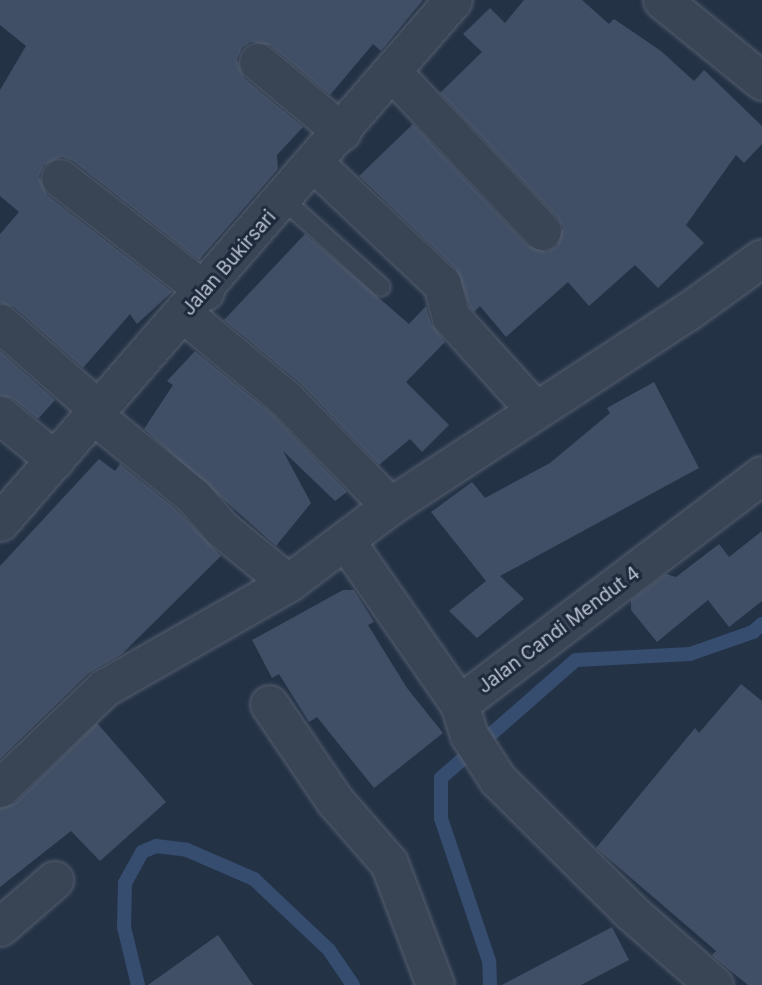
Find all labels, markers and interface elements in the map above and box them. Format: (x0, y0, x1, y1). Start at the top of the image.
street label: Jalan Bukirsari (177, 206, 281, 320)
street label: Jalan Candi Mendut 4 (474, 562, 644, 698)

